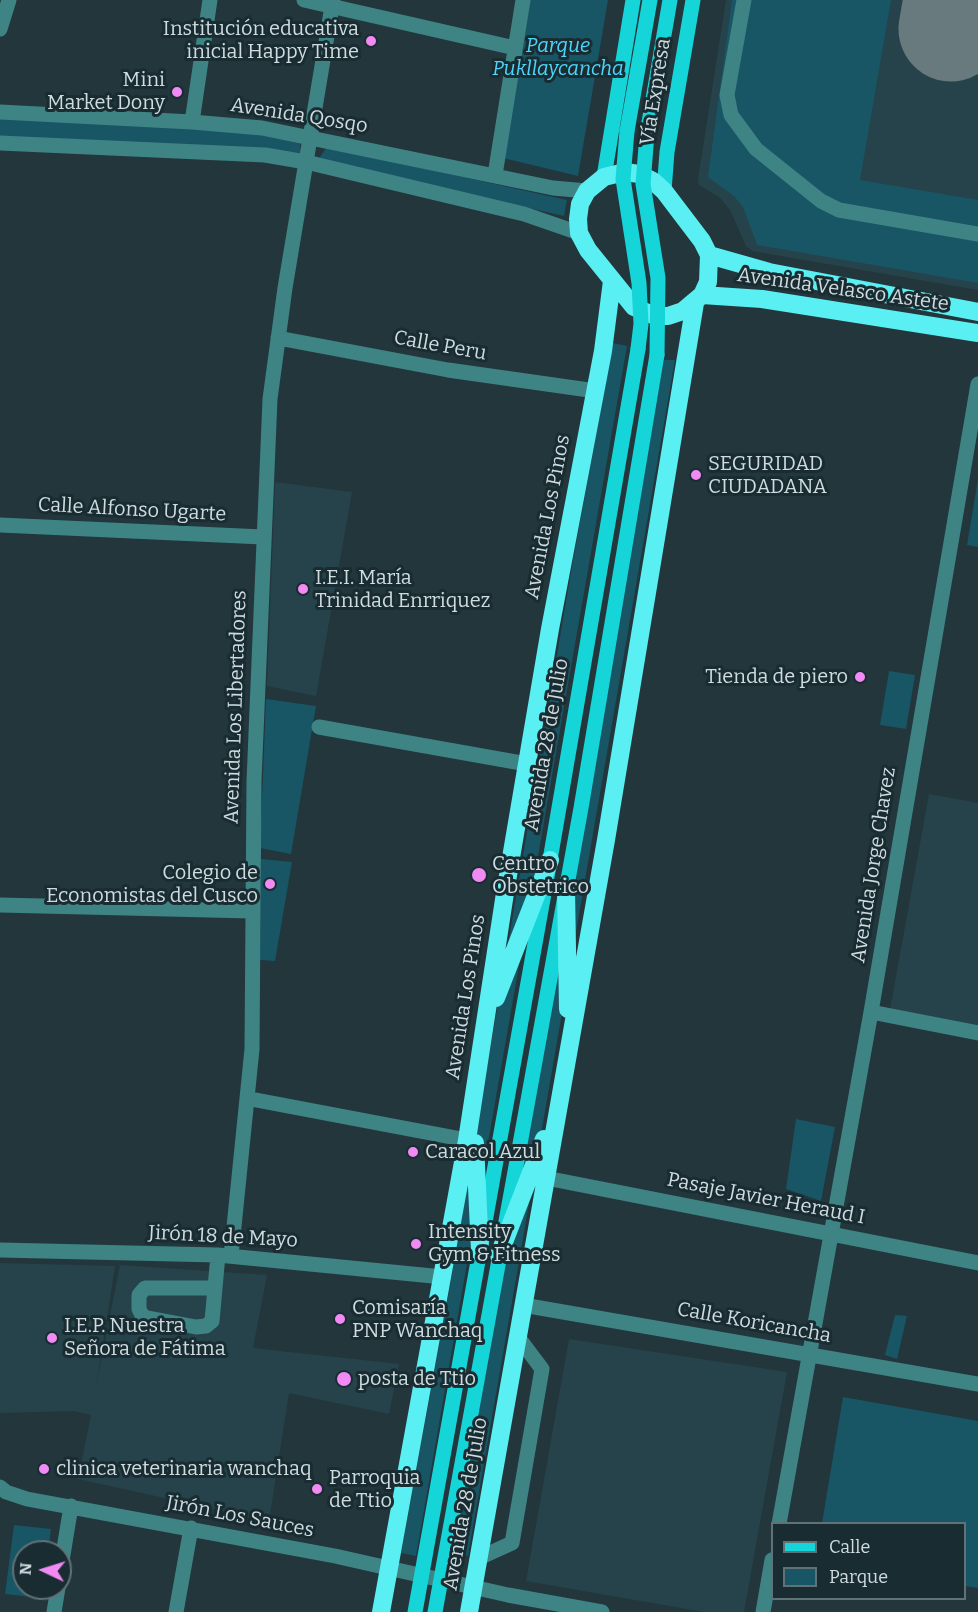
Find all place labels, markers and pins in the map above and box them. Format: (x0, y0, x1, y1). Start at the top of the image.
place label: Institución educativa inicial Happy Time (163, 17, 359, 64)
marker: Institución educativa inicial Happy Time (364, 34, 378, 48)
place label: Mini Market Dony (47, 68, 165, 115)
marker: Mini Market Dony (170, 85, 184, 99)
place label: SEGURIDAD CIUDADANA (708, 452, 827, 499)
marker: SEGURIDAD CIUDADANA (689, 468, 703, 482)
place label: I.E.I. María Trinidad Enrriquez (315, 566, 490, 613)
marker: I.E.I. María Trinidad Enrriquez (296, 582, 310, 596)
place label: Tienda de piero (705, 665, 848, 689)
marker: Tienda de piero (853, 670, 867, 684)
place label: Centro Obstetrico (492, 852, 589, 899)
place label: Colegio de Economistas del Cusco (46, 861, 258, 908)
marker: Centro Obstetrico (470, 866, 488, 884)
marker: Colegio de Economistas del Cusco (263, 877, 277, 891)
place label: Caracol Azul (425, 1140, 540, 1164)
marker: Caracol Azul (406, 1145, 420, 1159)
place label: Intensity Gym & Fitness (428, 1220, 561, 1267)
marker: Intensity Gym & Fitness (409, 1237, 423, 1251)
place label: Comisaría PNP Wanchaq (352, 1296, 482, 1343)
marker: Comisaría PNP Wanchaq (333, 1312, 347, 1326)
place label: I.E.P. Nuestra Señora de Fátima (64, 1314, 226, 1361)
marker: I.E.P. Nuestra Señora de Fátima (45, 1331, 59, 1345)
place label: posta de Ttio (358, 1367, 476, 1391)
marker: posta de Ttio (335, 1370, 353, 1388)
place label: clinica veterinaria wanchaq (56, 1457, 311, 1481)
marker: clinica veterinaria wanchaq (37, 1462, 51, 1476)
place label: Parroquia de Ttio (329, 1466, 420, 1513)
marker: Parroquia de Ttio (310, 1482, 324, 1496)

